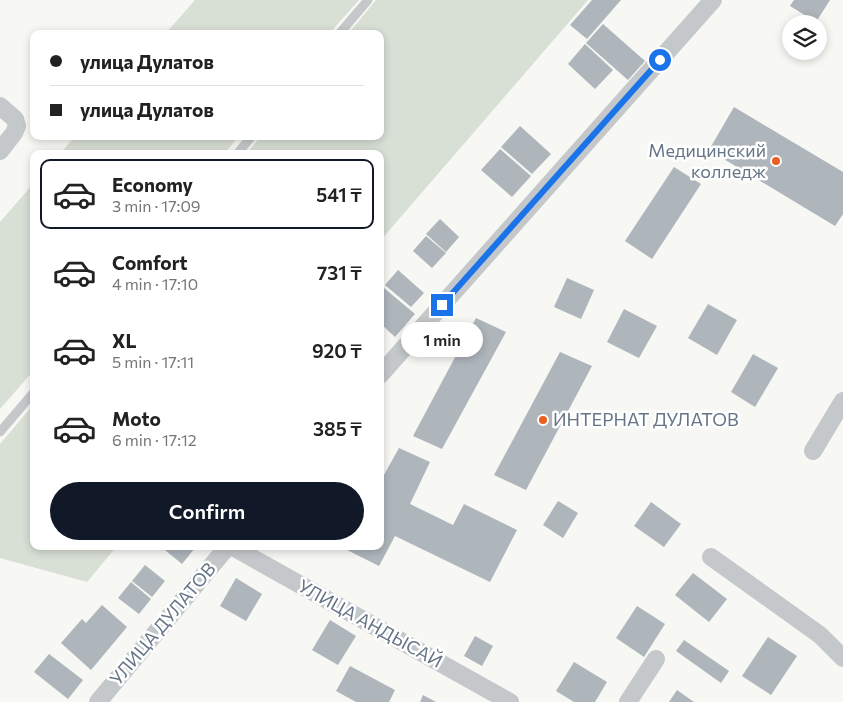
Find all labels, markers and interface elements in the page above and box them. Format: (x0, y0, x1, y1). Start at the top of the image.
map controls (782, 15, 827, 60)
button: layers (782, 15, 827, 60)
route start (649, 49, 671, 71)
text: улица Дулатов (80, 50, 214, 73)
text: улица Дулатов (80, 98, 214, 121)
place label: Медицинский колледж (648, 139, 766, 182)
marker: Медицинский колледж (770, 155, 782, 167)
icon: car (52, 172, 97, 217)
text: Economy (112, 173, 193, 196)
text: 541 ₸ (316, 183, 362, 206)
text: 3 min · 17:09 (112, 196, 201, 215)
icon: car (52, 250, 97, 295)
text: Comfort (112, 251, 188, 274)
text: 731 ₸ (317, 261, 362, 284)
text: 4 min · 17:10 (112, 274, 198, 293)
route end (431, 294, 453, 316)
callout: 1 min (401, 322, 483, 358)
icon: car (52, 328, 97, 373)
text: XL (112, 329, 137, 352)
text: 1 min (423, 330, 461, 349)
text: 920 ₸ (312, 339, 362, 362)
text: 5 min · 17:11 (112, 352, 194, 371)
icon: car (52, 406, 97, 451)
text: Moto (112, 407, 161, 430)
place label: ИНТЕРНАТ ДУЛАТОВ (553, 408, 739, 430)
marker: ИНТЕРНАТ ДУЛАТОВ (537, 414, 549, 426)
text: 385 ₸ (313, 417, 362, 440)
text: 6 min · 17:12 (112, 430, 197, 449)
button: Confirm (50, 482, 364, 540)
street label: УЛИЦА ДУЛАТОВ (105, 558, 220, 689)
street label: УЛИЦА АНДЫСАЙ (294, 574, 446, 672)

